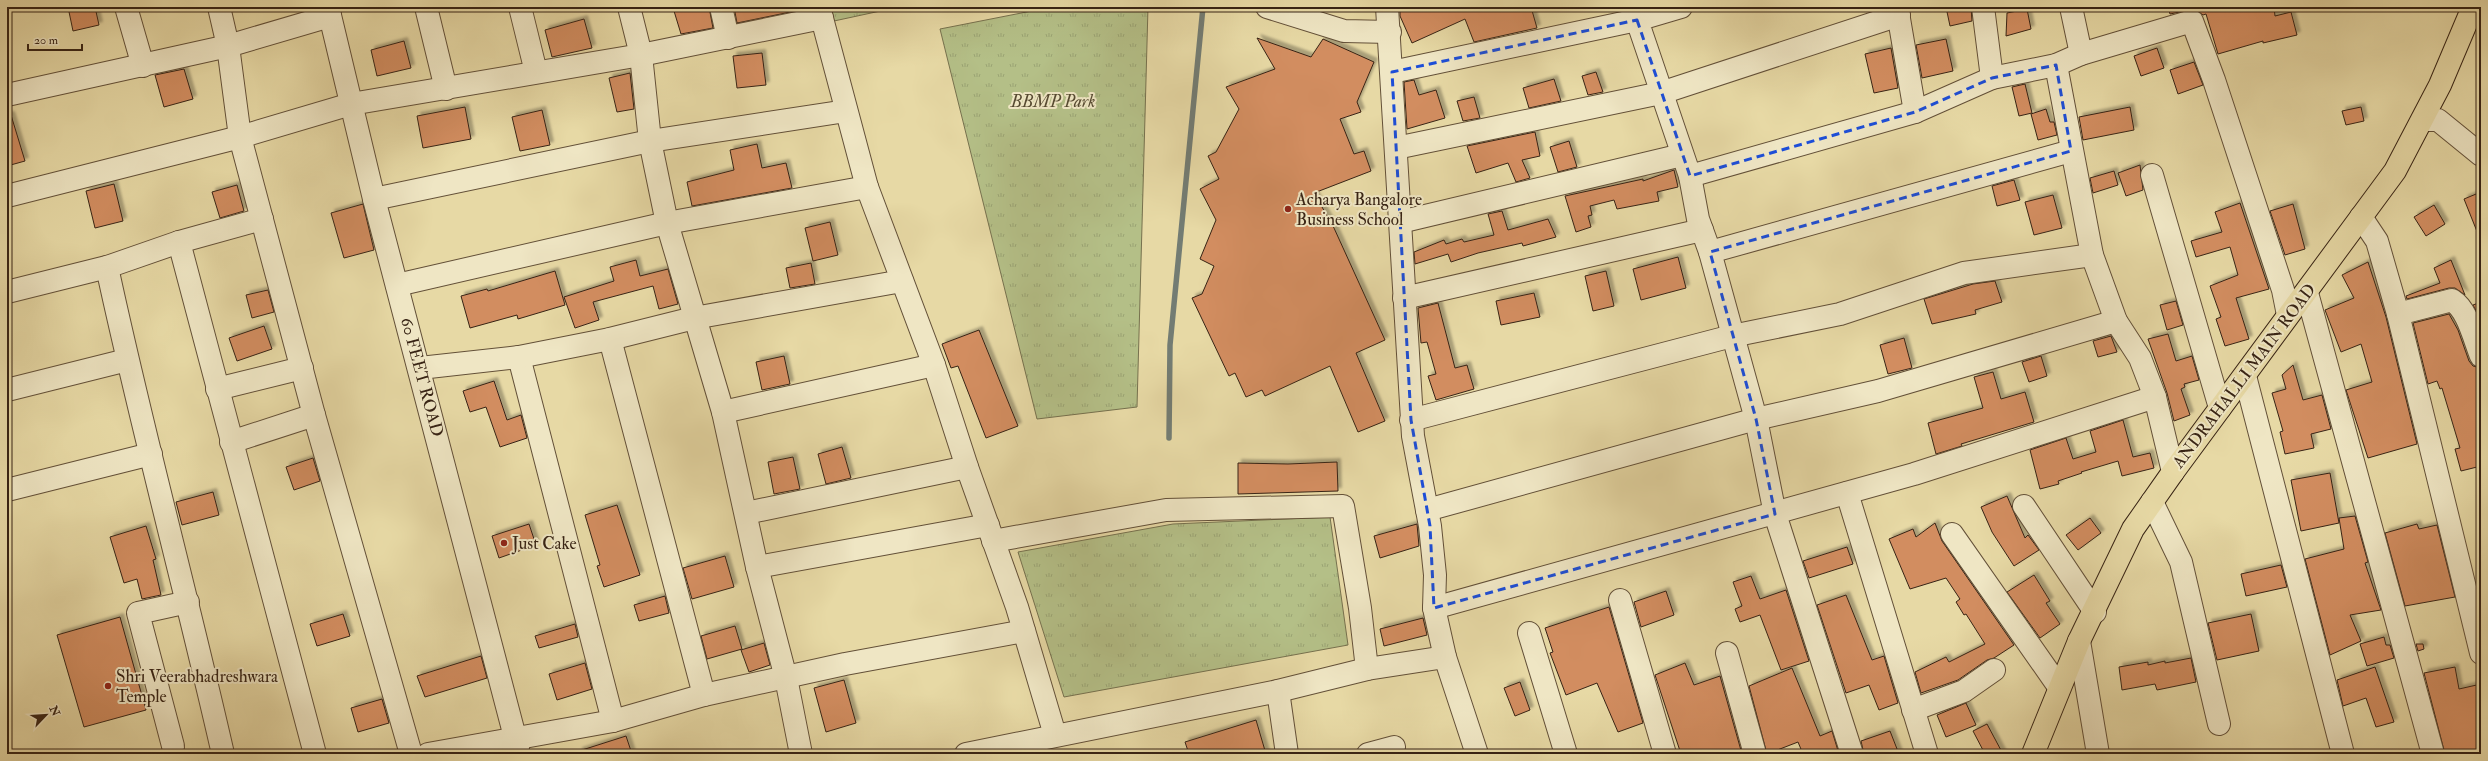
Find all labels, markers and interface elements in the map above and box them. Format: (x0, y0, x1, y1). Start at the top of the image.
scale bar (28, 26, 82, 52)
text: 20 m (34, 33, 59, 48)
park label: BBMP Park (1010, 91, 1095, 112)
place label: Acharya Bangalore Business School (1295, 189, 1422, 230)
marker: Acharya Bangalore Business School (1283, 204, 1293, 214)
street label: ANDRAHALLI MAIN ROAD (2167, 280, 2320, 473)
street label: 60 FEET ROAD (396, 315, 448, 439)
place label: Just Cake (511, 533, 577, 555)
marker: Just Cake (499, 538, 509, 548)
place label: Shri Veerabhadreshwara Temple (116, 666, 279, 708)
marker: Shri Veerabhadreshwara Temple (103, 681, 113, 691)
north arrow (26, 695, 66, 735)
text: N (46, 703, 63, 719)

